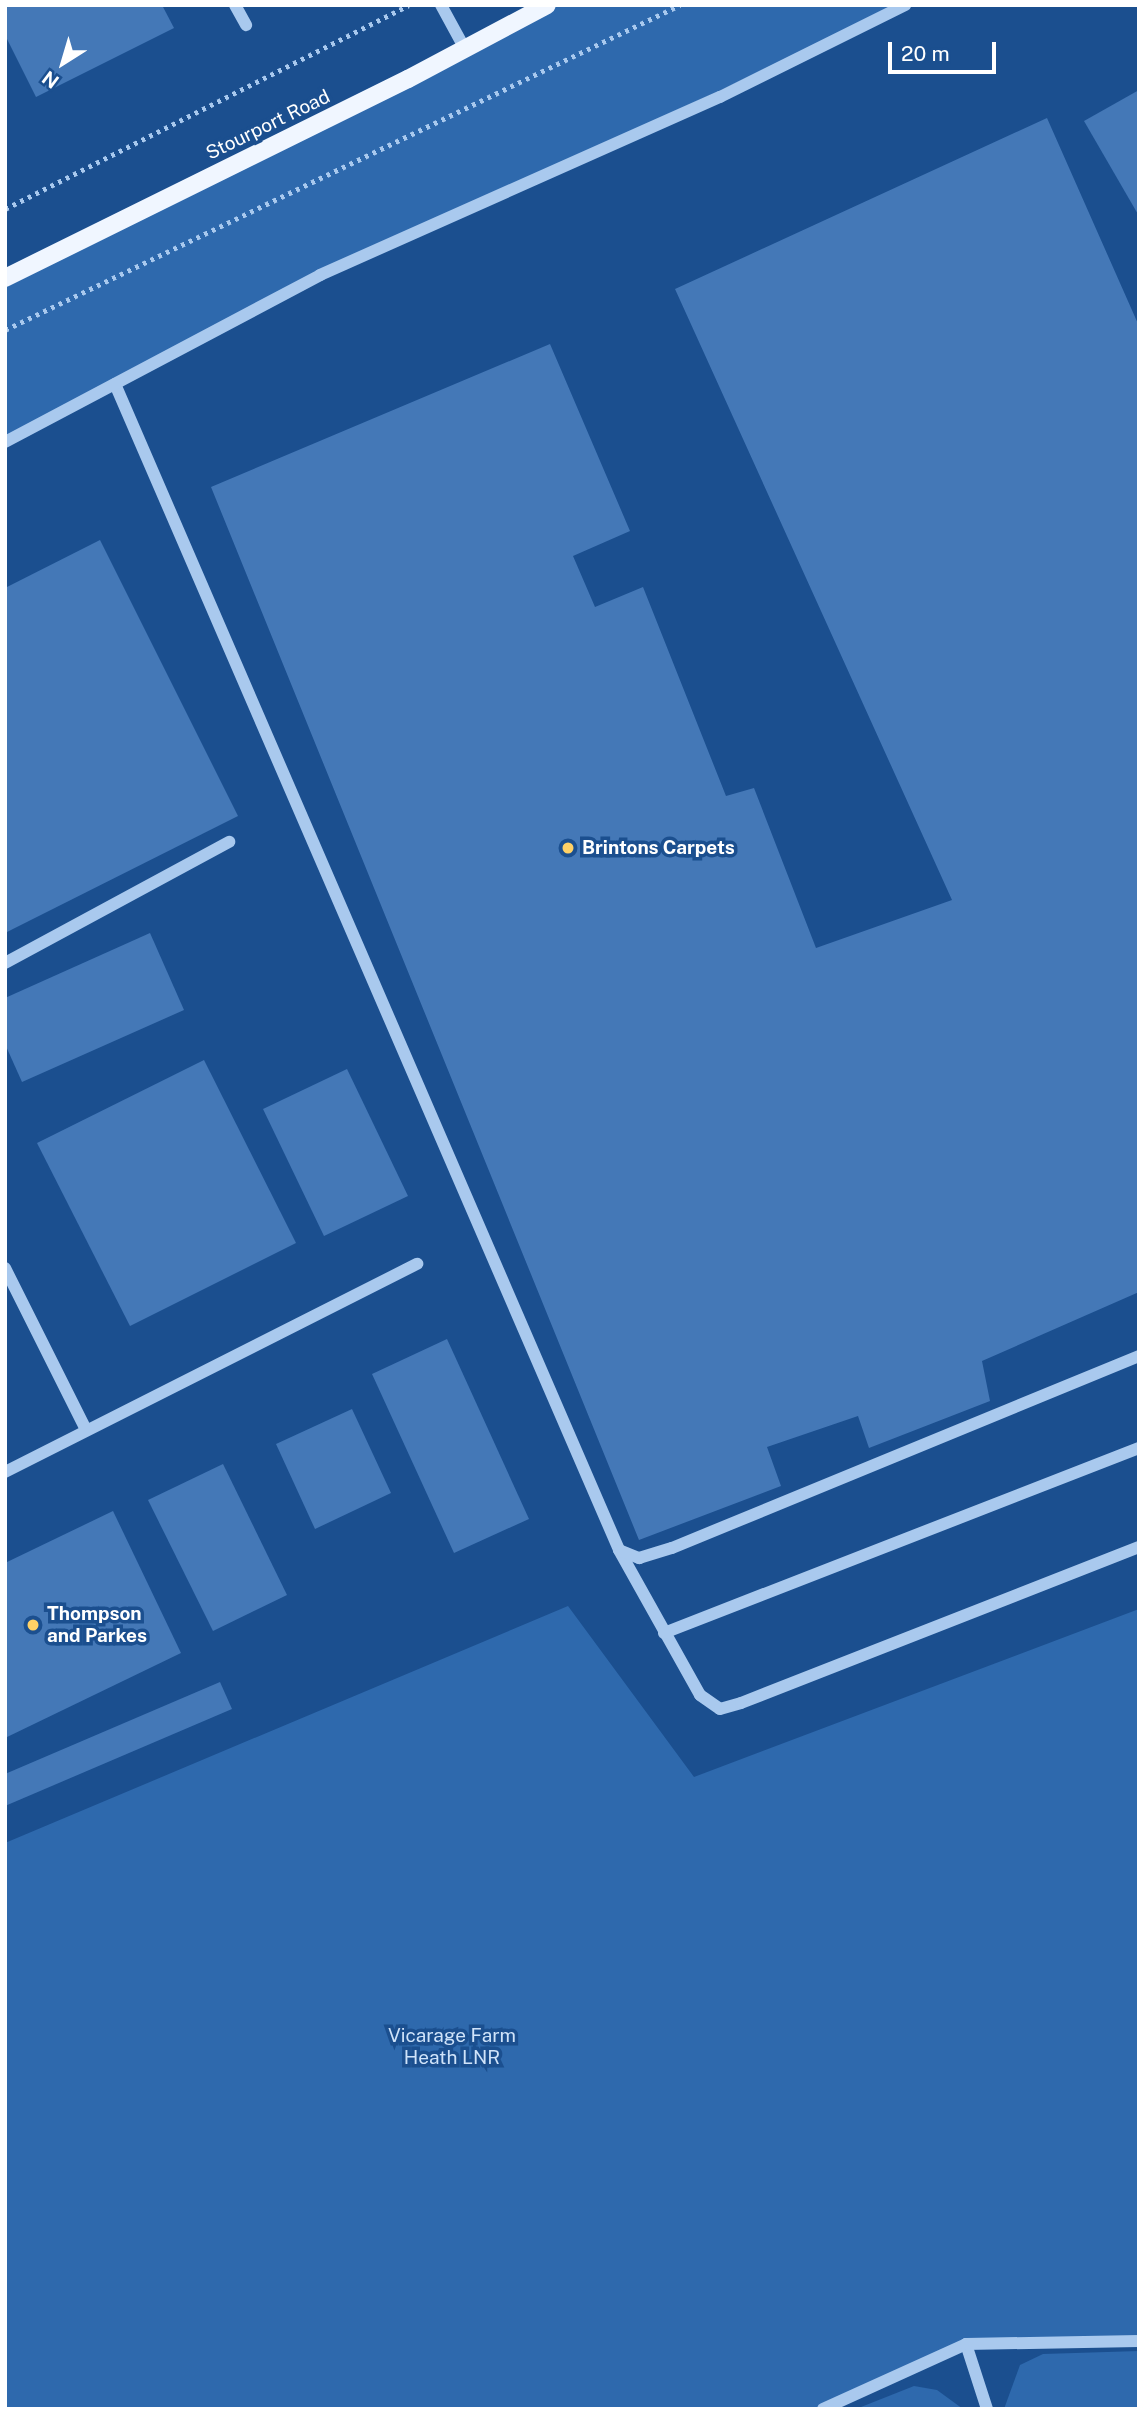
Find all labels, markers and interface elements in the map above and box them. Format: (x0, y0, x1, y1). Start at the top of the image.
north arrow (28, 28, 98, 98)
scale bar (892, 28, 1000, 72)
text: 20 m (901, 41, 950, 66)
text: N (38, 67, 63, 93)
street label: Stourport Road (202, 85, 334, 165)
place label: Brintons Carpets (582, 837, 735, 859)
marker: Brintons Carpets (560, 840, 576, 856)
place label: Thompson and Parkes (47, 1603, 147, 1647)
marker: Thompson and Parkes (25, 1617, 41, 1633)
park label: Vicarage Farm Heath LNR (388, 2025, 516, 2069)

